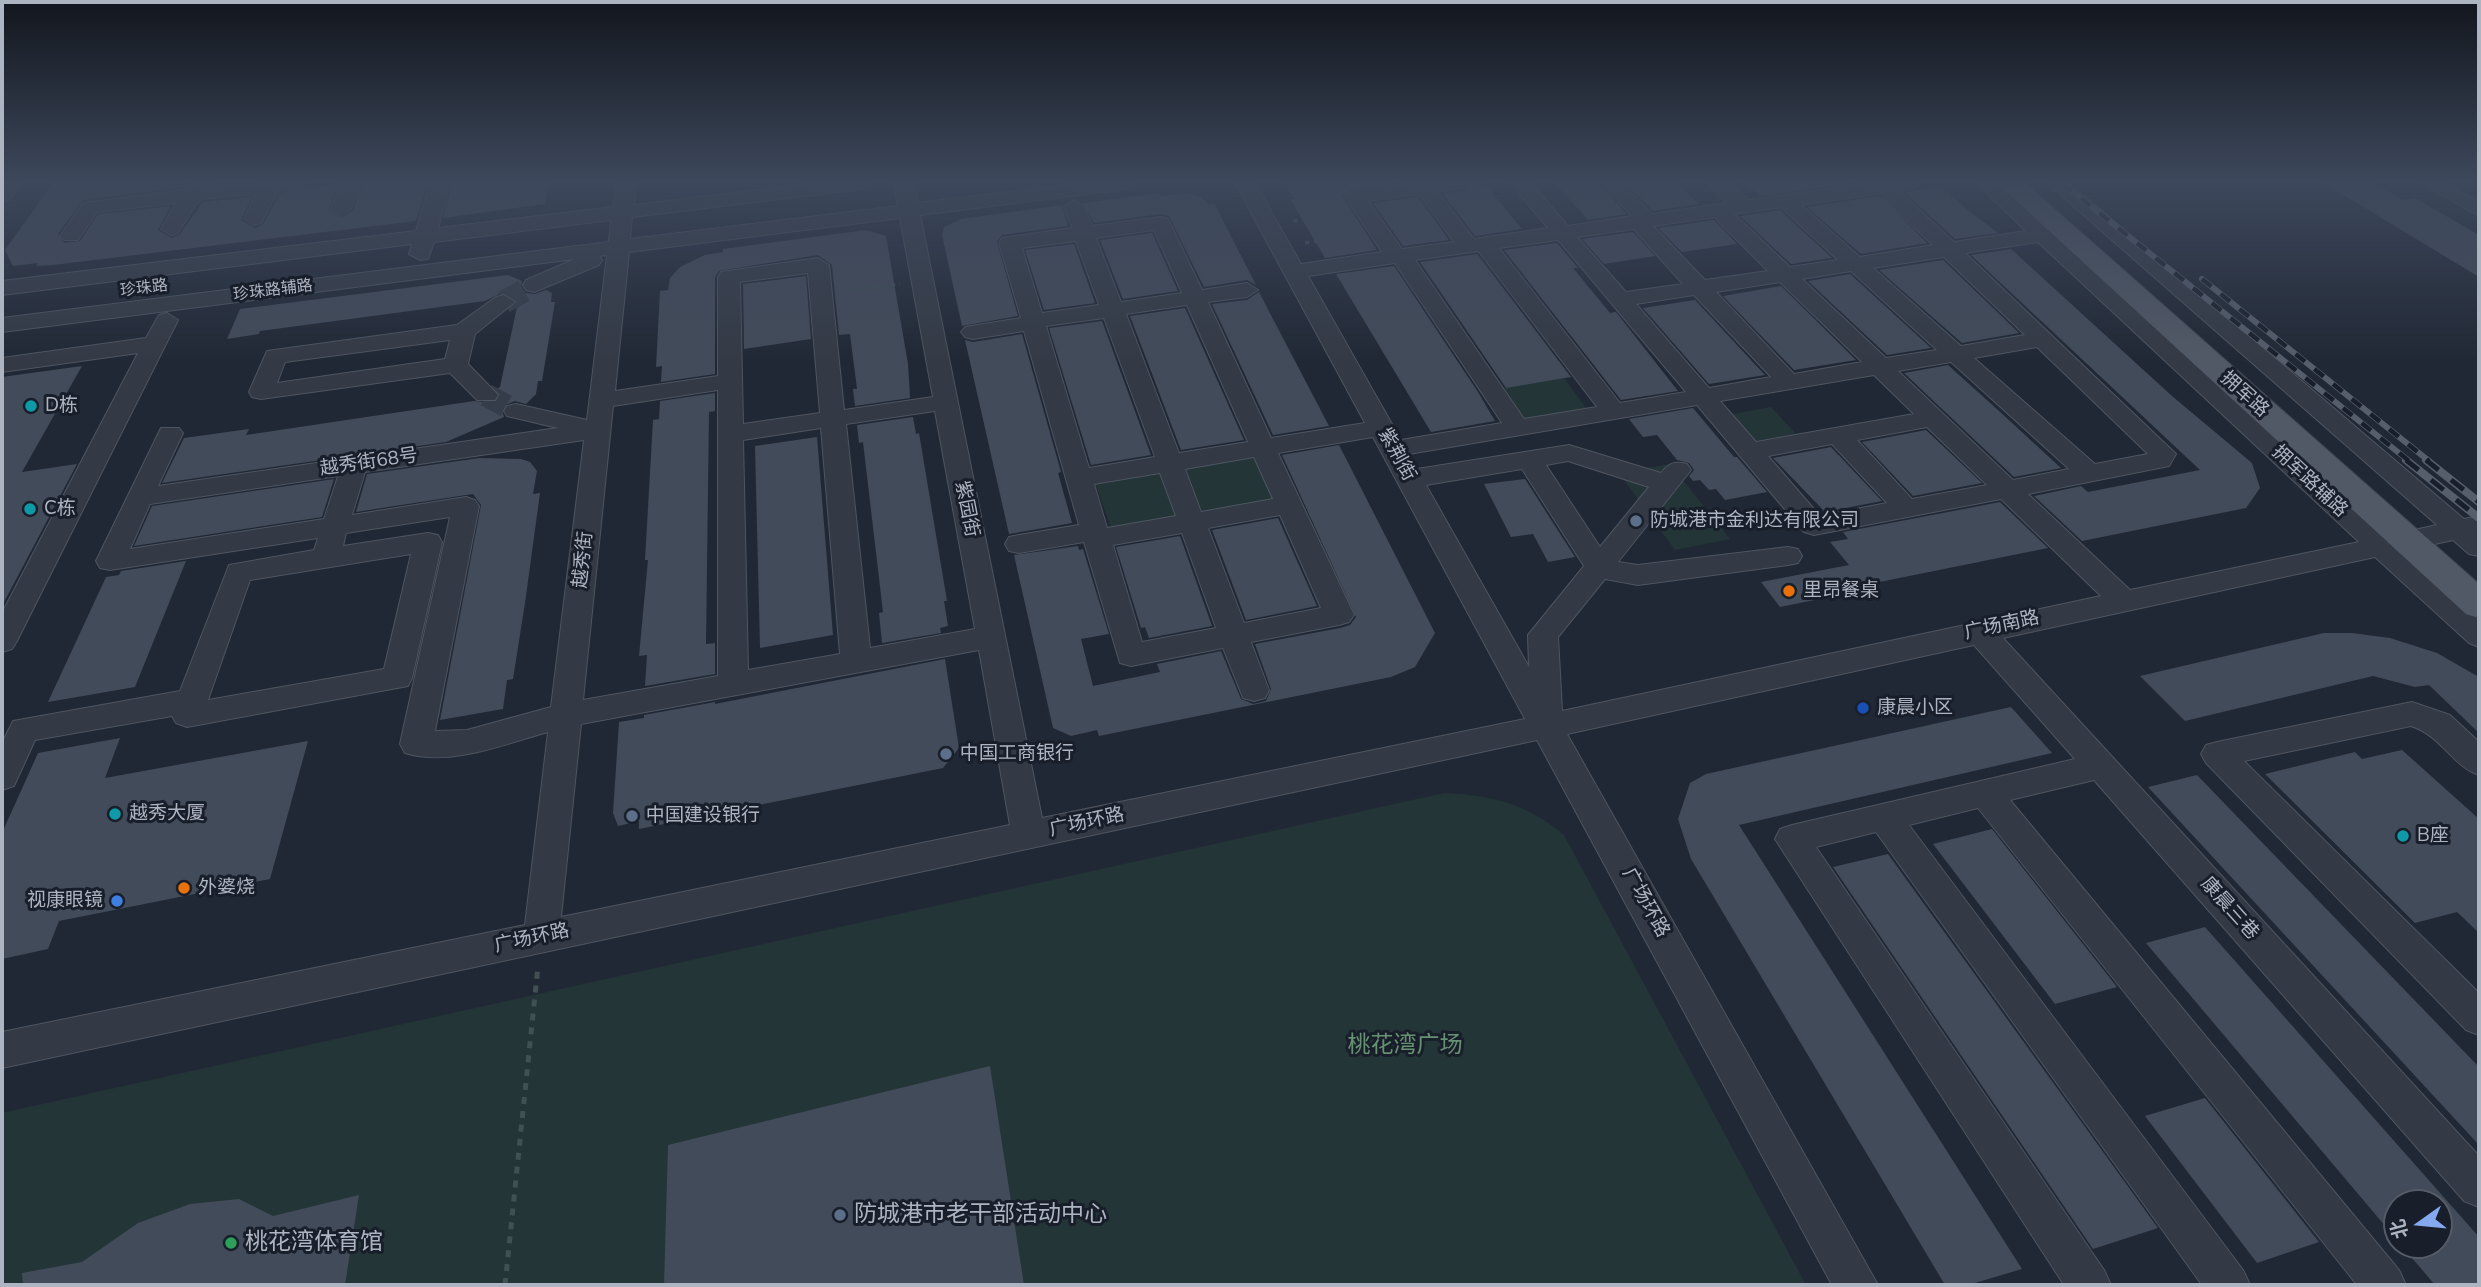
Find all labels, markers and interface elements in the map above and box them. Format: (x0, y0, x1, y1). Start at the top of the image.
street label: 珍珠路 (119, 277, 169, 301)
street label: 珍珠路辅路 (232, 277, 314, 305)
street label: 拥军路 (2215, 367, 2273, 423)
place label: D栋 (45, 395, 78, 417)
marker: D栋 (23, 398, 39, 414)
street label: 紫荆街 (1372, 425, 1420, 485)
street label: 拥军路辅路 (2266, 441, 2352, 523)
street label: 越秀街68号 (318, 445, 420, 481)
street label: 紫园街 (949, 479, 983, 539)
place label: C栋 (44, 498, 76, 520)
marker: C栋 (22, 501, 38, 517)
place label: 防城港市金利达有限公司 (1650, 510, 1859, 532)
marker: 防城港市金利达有限公司 (1628, 513, 1644, 529)
street label: 越秀街 (570, 530, 598, 590)
place label: 里昂餐桌 (1803, 580, 1879, 602)
marker: 里昂餐桌 (1781, 583, 1797, 599)
street label: 广场南路 (1962, 607, 2042, 645)
place label: 康晨小区 (1877, 697, 1953, 719)
marker: 康晨小区 (1855, 700, 1871, 716)
place label: 中国工商银行 (960, 743, 1074, 765)
marker: 中国工商银行 (938, 746, 954, 762)
place label: 越秀大厦 (129, 803, 205, 825)
street label: 广场环路 (1047, 804, 1127, 842)
place label: 中国建设银行 (646, 805, 760, 827)
marker: 越秀大厦 (107, 806, 123, 822)
marker: 中国建设银行 (624, 808, 640, 824)
place label: B座 (2417, 825, 2449, 847)
marker: B座 (2395, 828, 2411, 844)
street label: 广场环路 (1617, 864, 1673, 942)
street label: 康晨三巷 (2195, 873, 2263, 945)
place label: 外婆烧 (198, 877, 255, 899)
marker: 外婆烧 (176, 880, 192, 896)
place label: 视康眼镜 (27, 890, 103, 912)
marker: 视康眼镜 (109, 893, 125, 909)
street label: 广场环路 (492, 920, 572, 958)
park label: 桃花湾广场 (1348, 1032, 1462, 1060)
north arrow (2383, 1189, 2453, 1259)
place label: 防城港市老干部活动中心 (854, 1201, 1107, 1229)
marker: 防城港市老干部活动中心 (832, 1207, 848, 1223)
text: 北 (2385, 1216, 2415, 1241)
place label: 桃花湾体育馆 (245, 1229, 383, 1257)
marker: 桃花湾体育馆 (223, 1235, 239, 1251)

